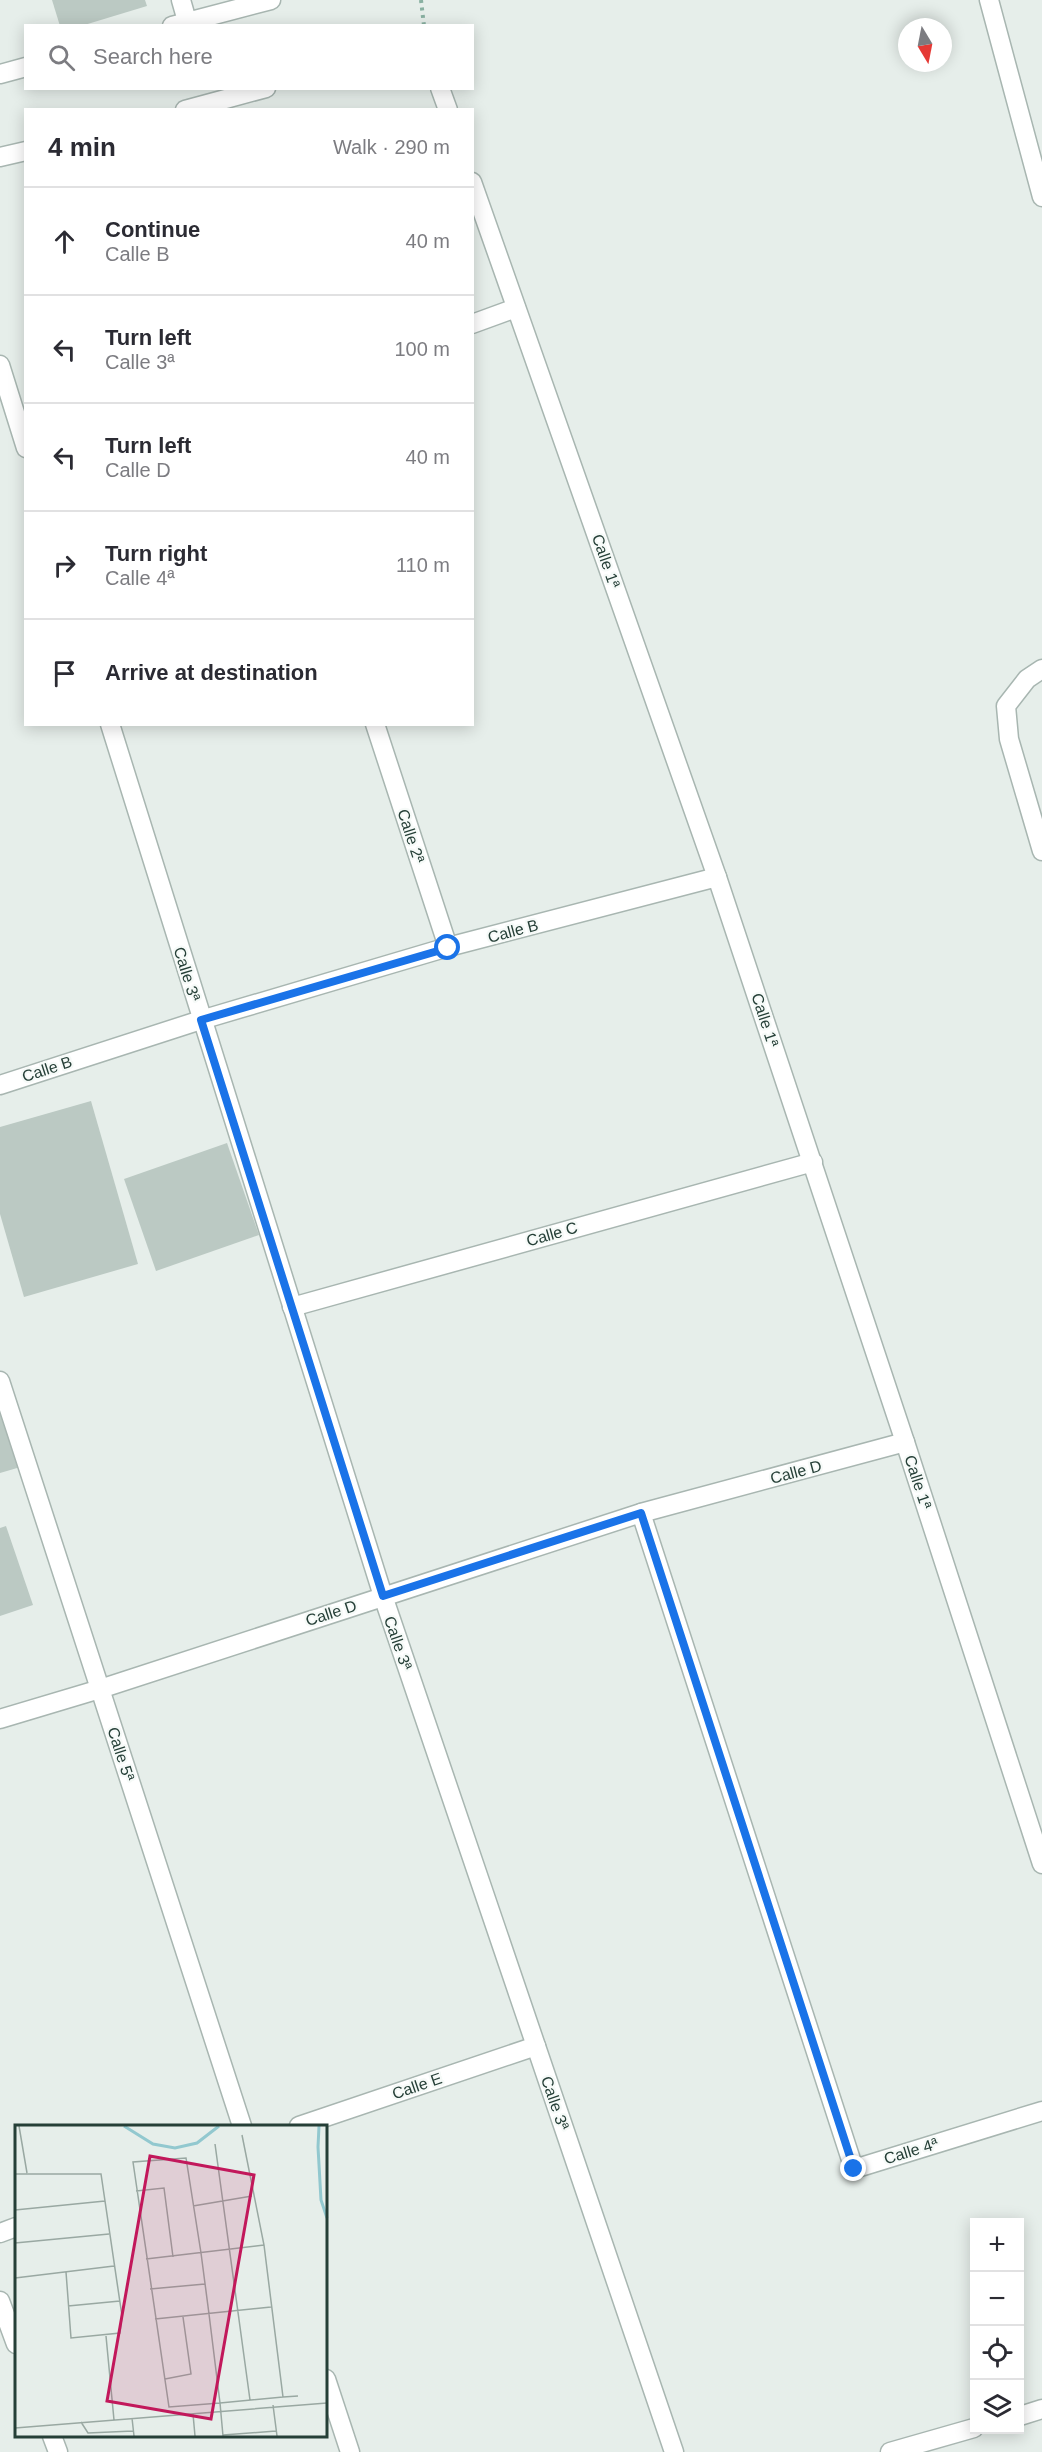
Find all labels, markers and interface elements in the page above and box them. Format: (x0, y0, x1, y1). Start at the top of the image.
north arrow (898, 18, 952, 72)
search box (24, 24, 474, 90)
icon: search (45, 41, 78, 74)
text: Search here (93, 44, 213, 69)
text: 4 min (48, 132, 116, 162)
text: Walk · 290 m (333, 136, 450, 158)
text: Continue (105, 217, 200, 242)
icon: ahead (48, 225, 81, 258)
text: 40 m (406, 230, 450, 252)
text: Calle B (105, 243, 169, 265)
text: Turn left (105, 325, 191, 350)
icon: left (48, 333, 81, 366)
text: 100 m (394, 338, 450, 360)
text: Calle 3ª (105, 351, 175, 373)
text: Turn left (105, 433, 191, 458)
icon: left (48, 441, 81, 474)
text: 40 m (406, 446, 450, 468)
text: Calle D (105, 459, 171, 481)
street label: Calle 1ª (589, 532, 623, 590)
text: Turn right (105, 541, 207, 566)
icon: right (48, 549, 81, 582)
text: 110 m (396, 554, 450, 576)
text: Calle 4ª (105, 567, 175, 589)
icon: arrive (48, 657, 81, 690)
text: Arrive at destination (105, 660, 318, 685)
street label: Calle 2ª (394, 807, 428, 865)
street label: Calle B (486, 916, 540, 946)
route start (434, 934, 460, 960)
street label: Calle 3ª (171, 945, 203, 1003)
street label: Calle 1ª (748, 991, 782, 1049)
street label: Calle B (20, 1053, 74, 1085)
street label: Calle C (524, 1219, 580, 1249)
street label: Calle 1ª (901, 1453, 935, 1511)
street label: Calle D (768, 1457, 824, 1487)
street label: Calle D (303, 1597, 359, 1629)
street label: Calle 3ª (381, 1614, 415, 1672)
street label: Calle 5ª (104, 1725, 138, 1783)
street label: Calle E (390, 2070, 444, 2102)
street label: Calle 3ª (538, 2074, 572, 2132)
inset map (15, 2125, 327, 2437)
street label: Calle 4ª (882, 2135, 940, 2167)
route end (840, 2155, 866, 2181)
map controls (970, 2218, 1024, 2434)
button: + (970, 2218, 1024, 2272)
button: − (970, 2272, 1024, 2326)
button: locate (970, 2326, 1024, 2380)
button: layers (970, 2380, 1024, 2434)

